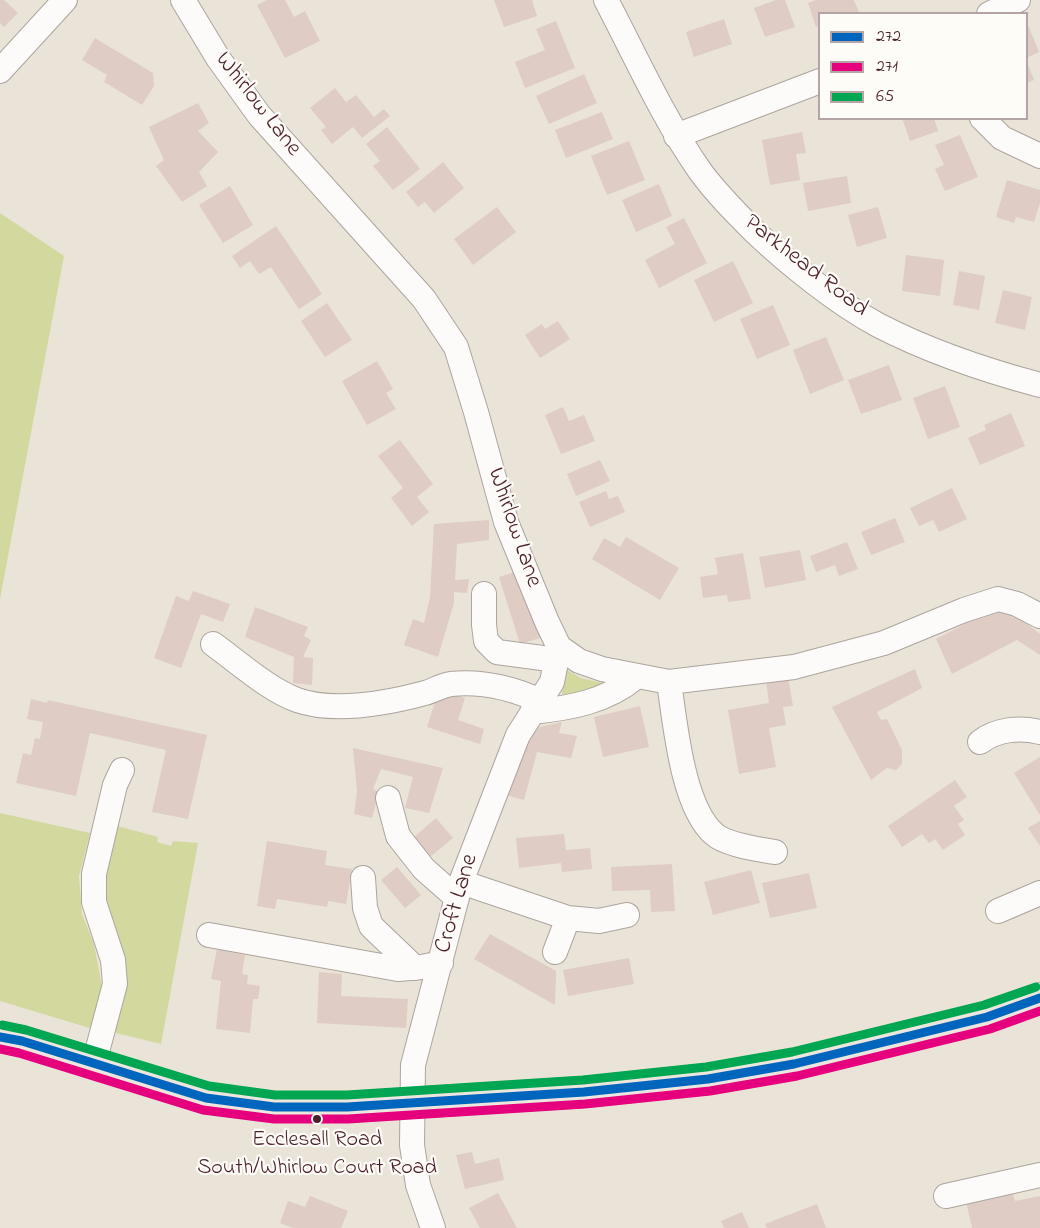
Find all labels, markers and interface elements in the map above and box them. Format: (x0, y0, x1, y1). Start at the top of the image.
legend (818, 12, 1028, 120)
text: 272 (876, 24, 901, 50)
street label: Whirlow Lane (207, 47, 307, 163)
text: 271 (876, 54, 898, 80)
text: 65 (876, 84, 894, 110)
street label: Parkhead Road (737, 209, 873, 325)
street label: Whirlow Lane (479, 464, 547, 592)
street label: Croft Lane (430, 851, 486, 957)
marker: Ecclesall Road South/Whirlow Court Road (311, 1113, 323, 1125)
place label: Ecclesall Road South/Whirlow Court Road (197, 1128, 437, 1180)

